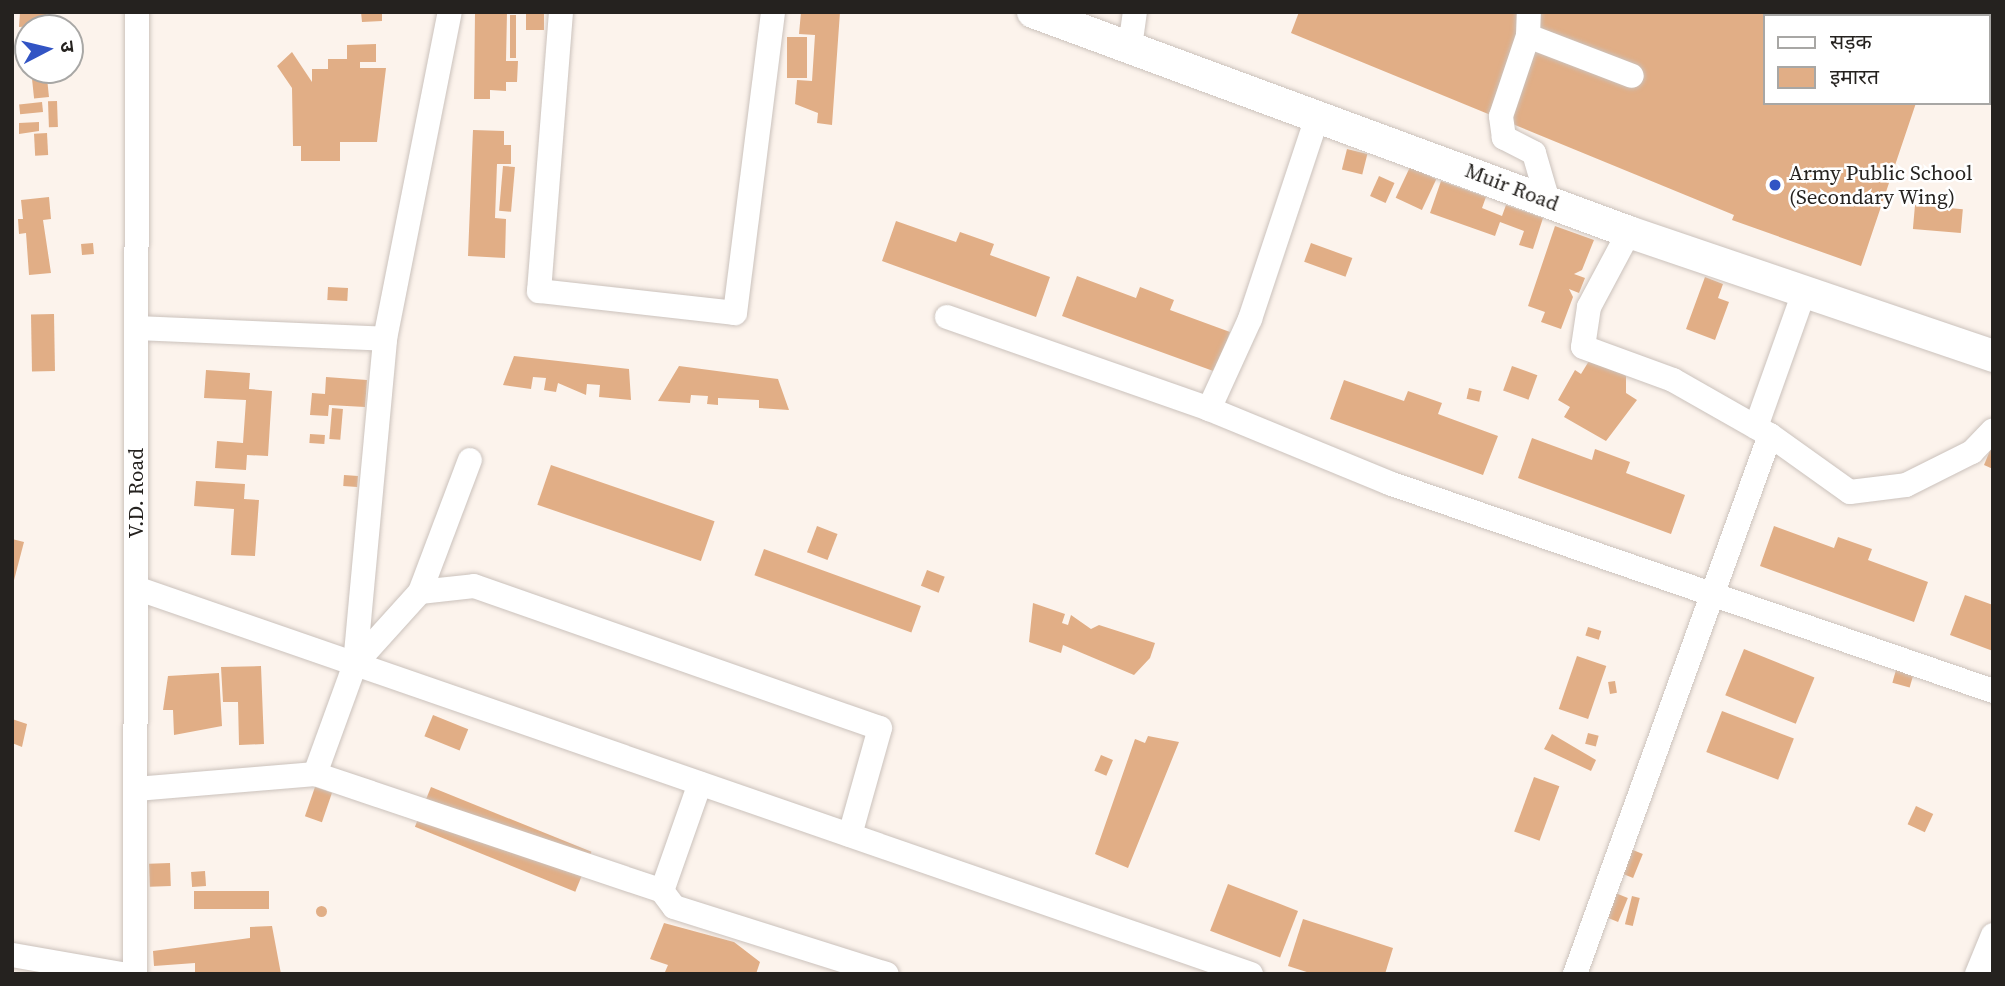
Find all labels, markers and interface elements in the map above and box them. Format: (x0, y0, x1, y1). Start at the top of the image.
north arrow (14, 14, 84, 84)
legend (1764, 14, 1991, 105)
text: सड़क (1830, 27, 1872, 56)
text: उ (54, 40, 81, 54)
text: इमारत (1830, 62, 1879, 91)
street label: Muir Road (1462, 158, 1562, 216)
place label: Army Public School (Secondary Wing) (1789, 160, 1972, 210)
marker: Army Public School (Secondary Wing) (1767, 177, 1783, 193)
street label: V.D. Road (123, 448, 149, 538)

